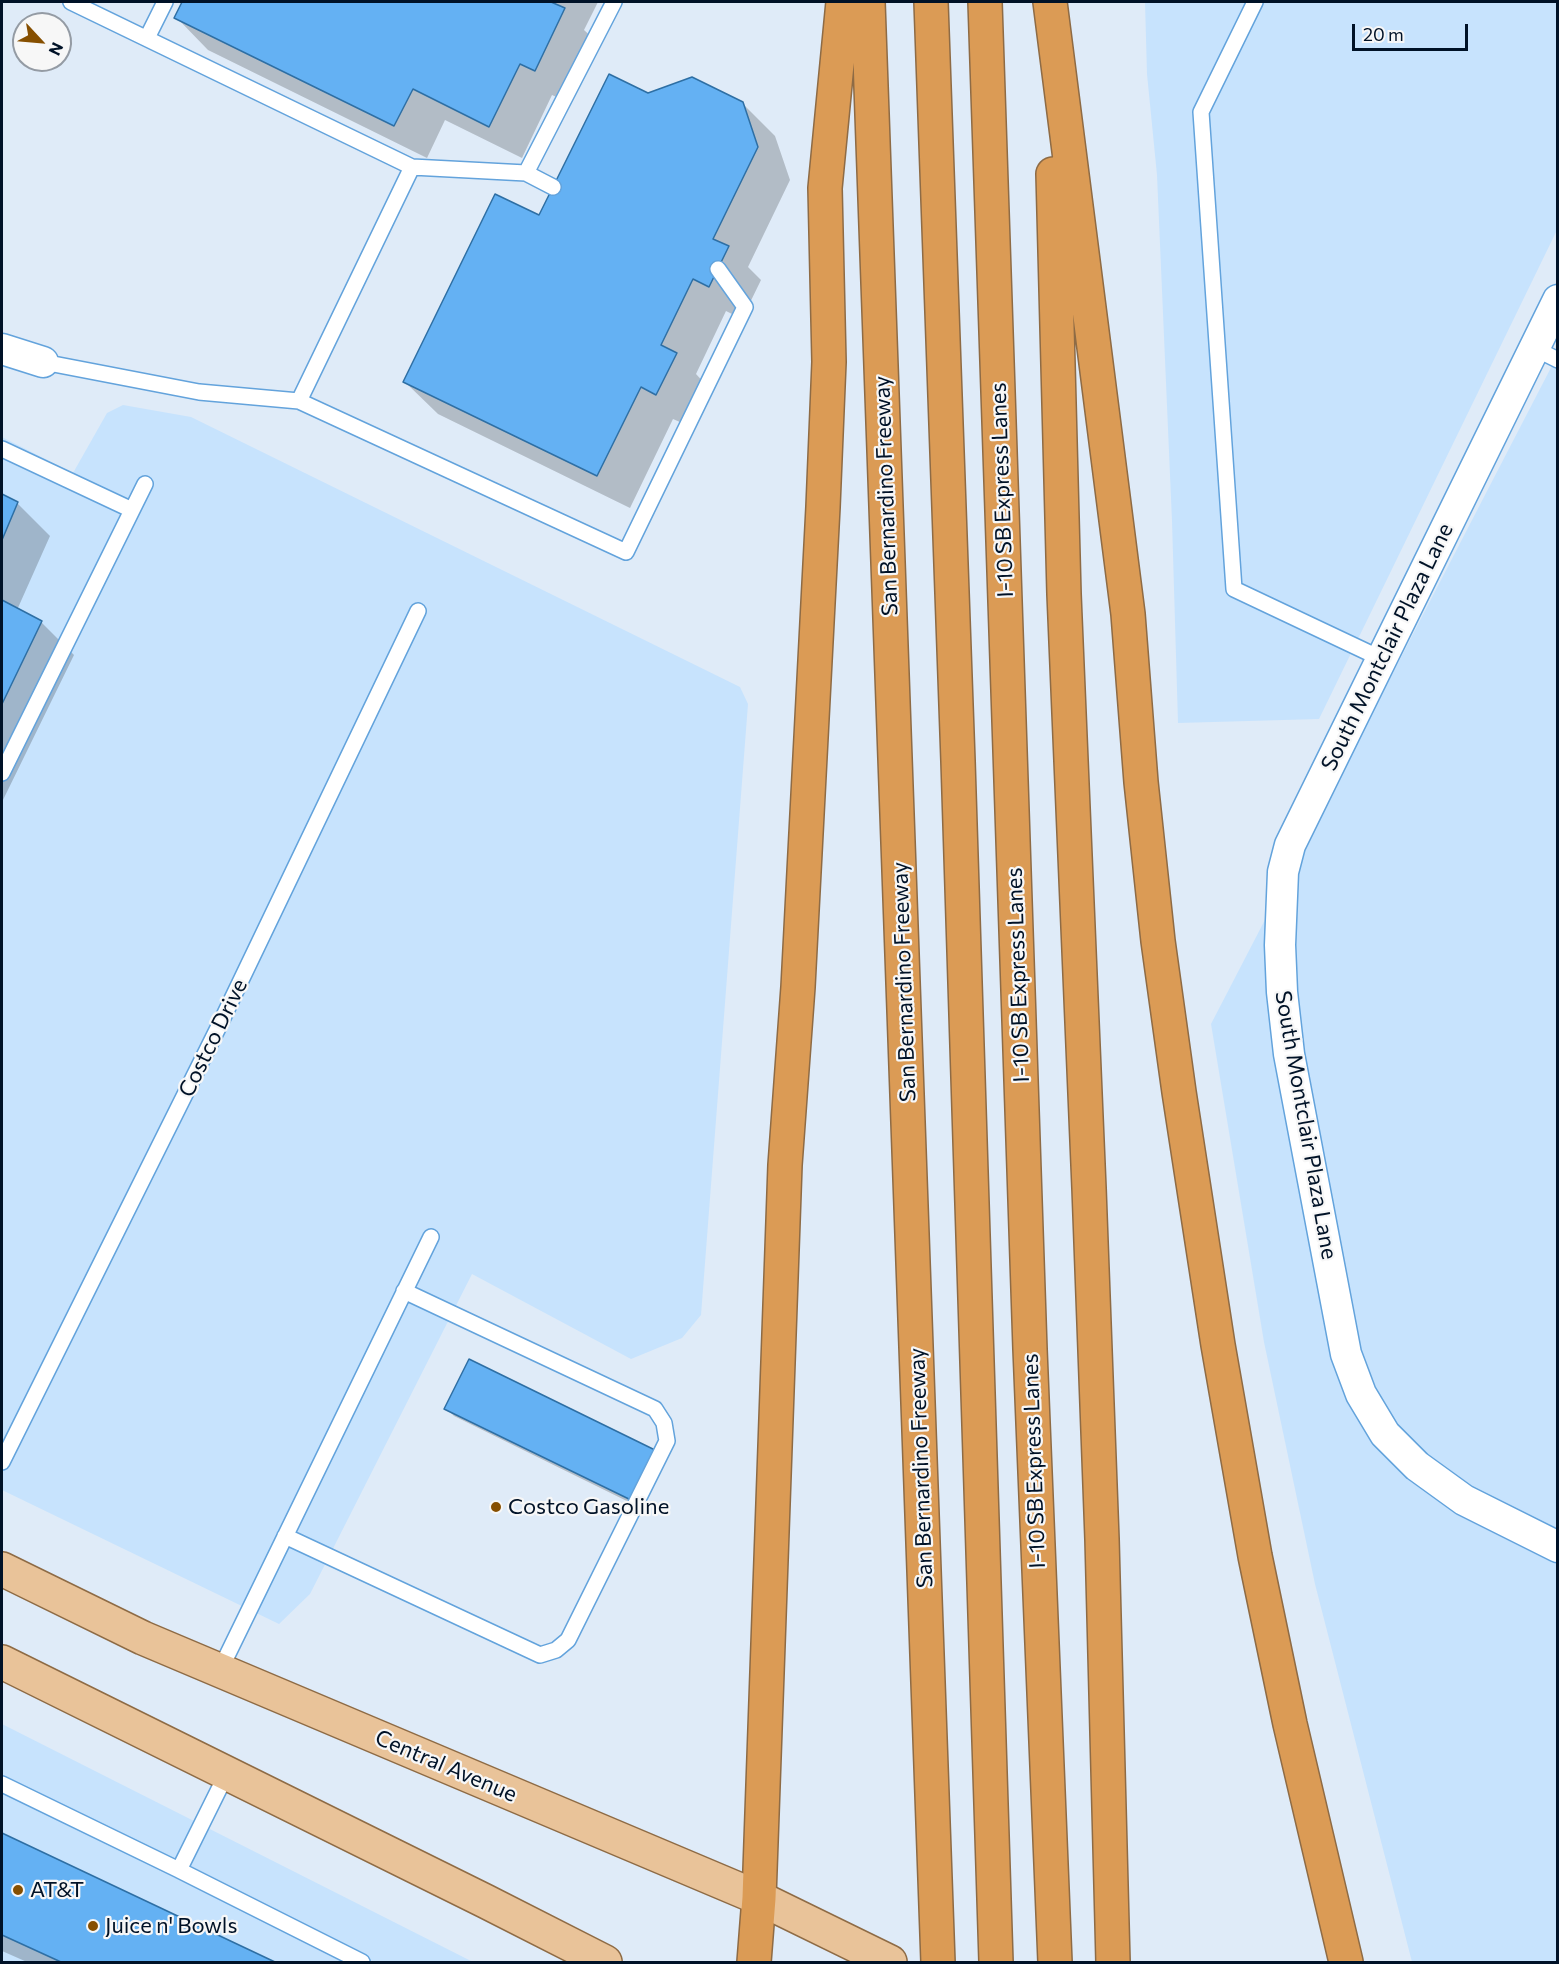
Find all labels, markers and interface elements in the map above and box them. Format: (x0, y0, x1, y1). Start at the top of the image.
north arrow (12, 12, 72, 72)
scale bar (1355, 12, 1470, 50)
text: 20 m (1363, 23, 1404, 45)
text: N (46, 40, 68, 59)
street label: San Bernardino Freeway (869, 375, 903, 617)
street label: I-10 SB Express Lanes (985, 382, 1019, 598)
street label: South Montclair Plaza Lane (1315, 519, 1459, 775)
street label: San Bernardino Freeway (887, 861, 921, 1103)
street label: I-10 SB Express Lanes (1001, 867, 1035, 1083)
street label: Costco Drive (173, 975, 253, 1101)
street label: South Montclair Plaza Lane (1269, 989, 1343, 1261)
street label: San Bernardino Freeway (904, 1347, 938, 1589)
street label: I-10 SB Express Lanes (1017, 1353, 1051, 1569)
place label: Costco Gasoline (508, 1494, 669, 1520)
marker: Costco Gasoline (489, 1500, 503, 1514)
street label: Central Avenue (371, 1724, 521, 1808)
place label: AT&T (30, 1877, 84, 1903)
marker: AT&T (11, 1883, 25, 1897)
place label: Juice n' Bowls (105, 1913, 237, 1939)
marker: Juice n' Bowls (86, 1919, 100, 1933)

